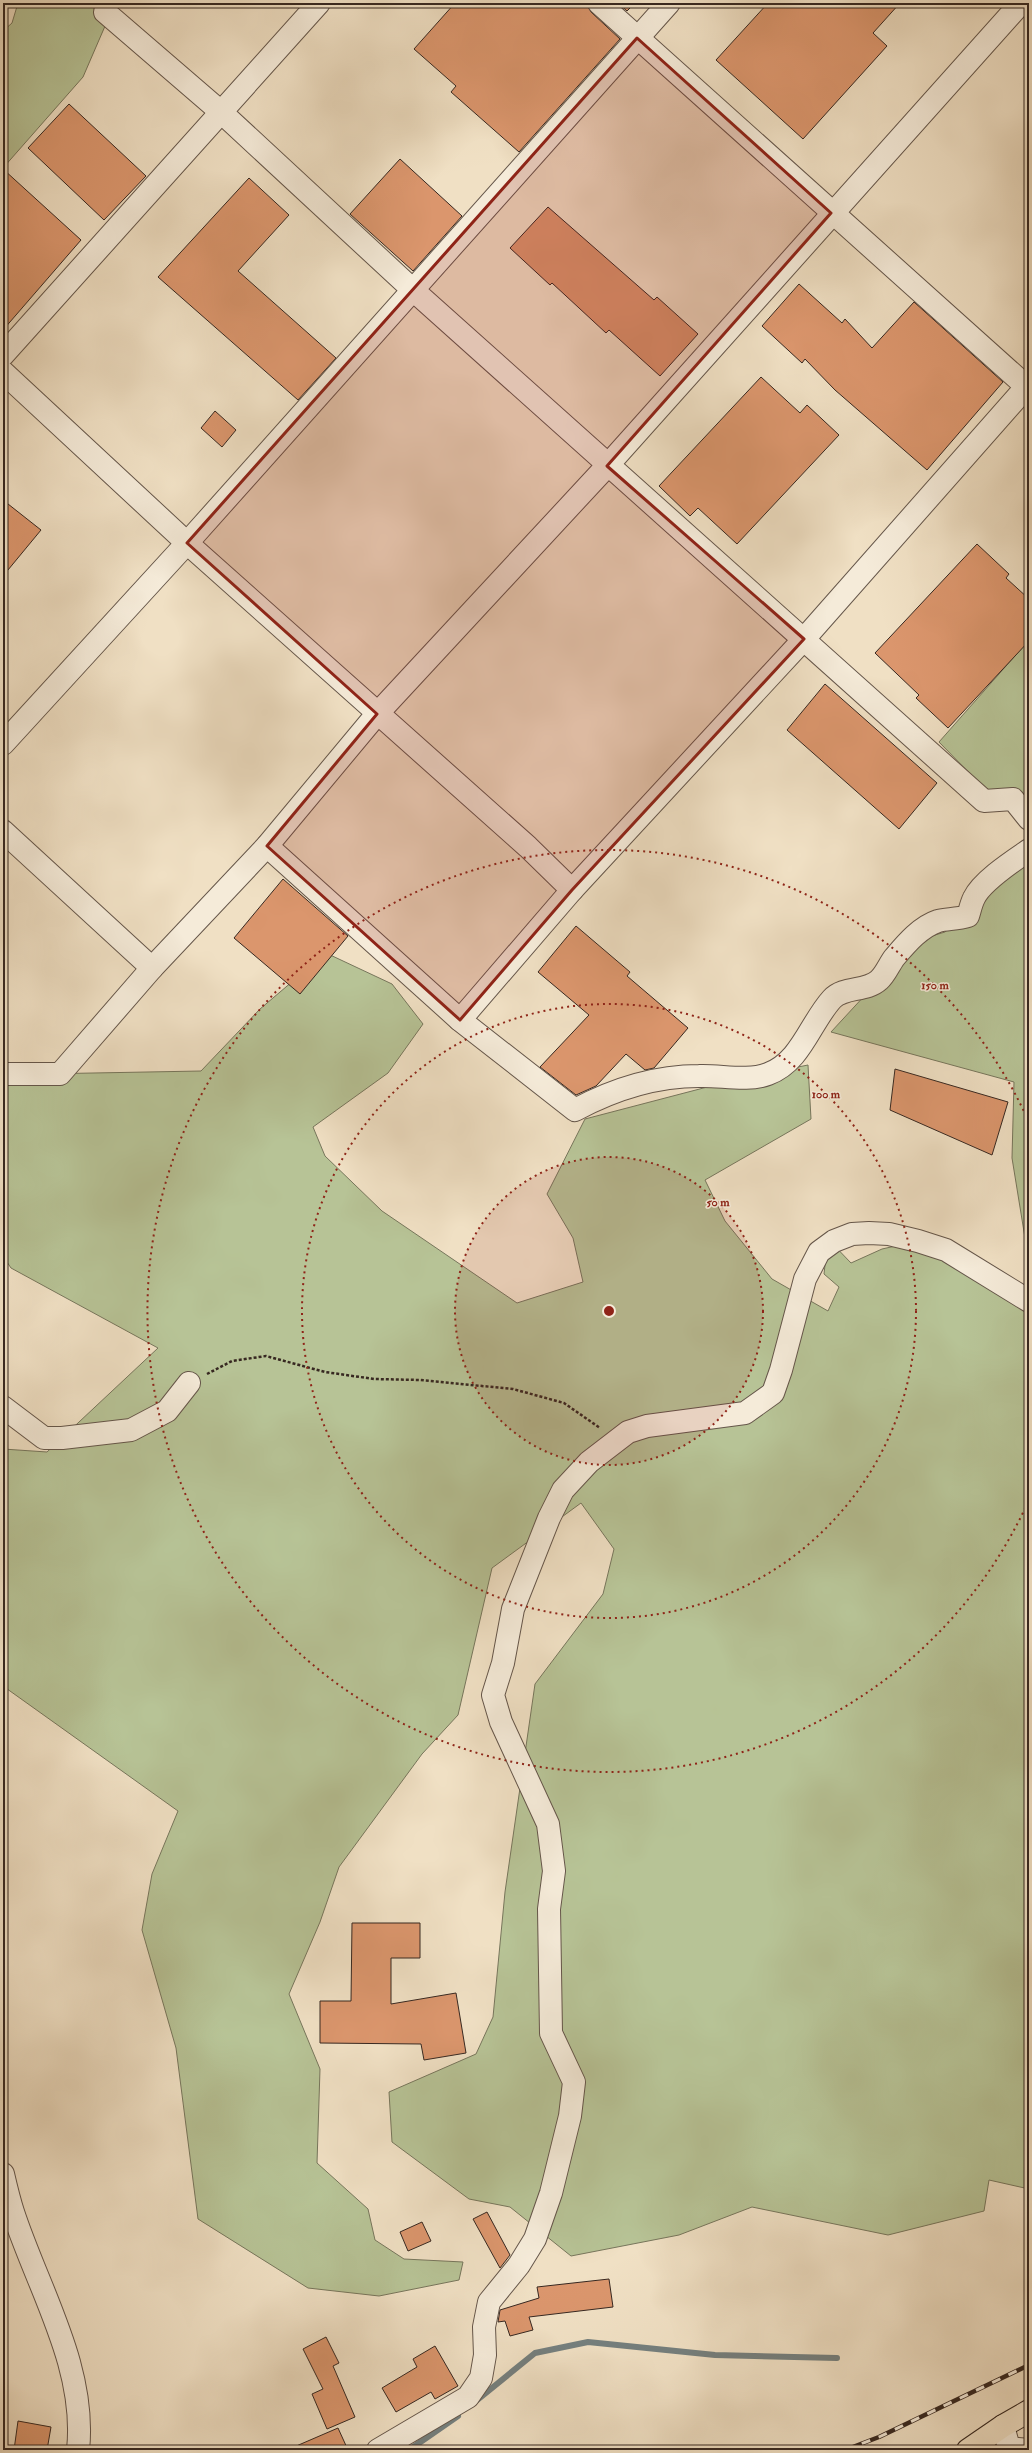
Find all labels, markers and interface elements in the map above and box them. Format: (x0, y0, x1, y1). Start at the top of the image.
text: 150 m (921, 978, 949, 993)
text: 100 m (812, 1087, 841, 1102)
text: 50 m (706, 1195, 730, 1210)
centre of rings (602, 1304, 616, 1318)

